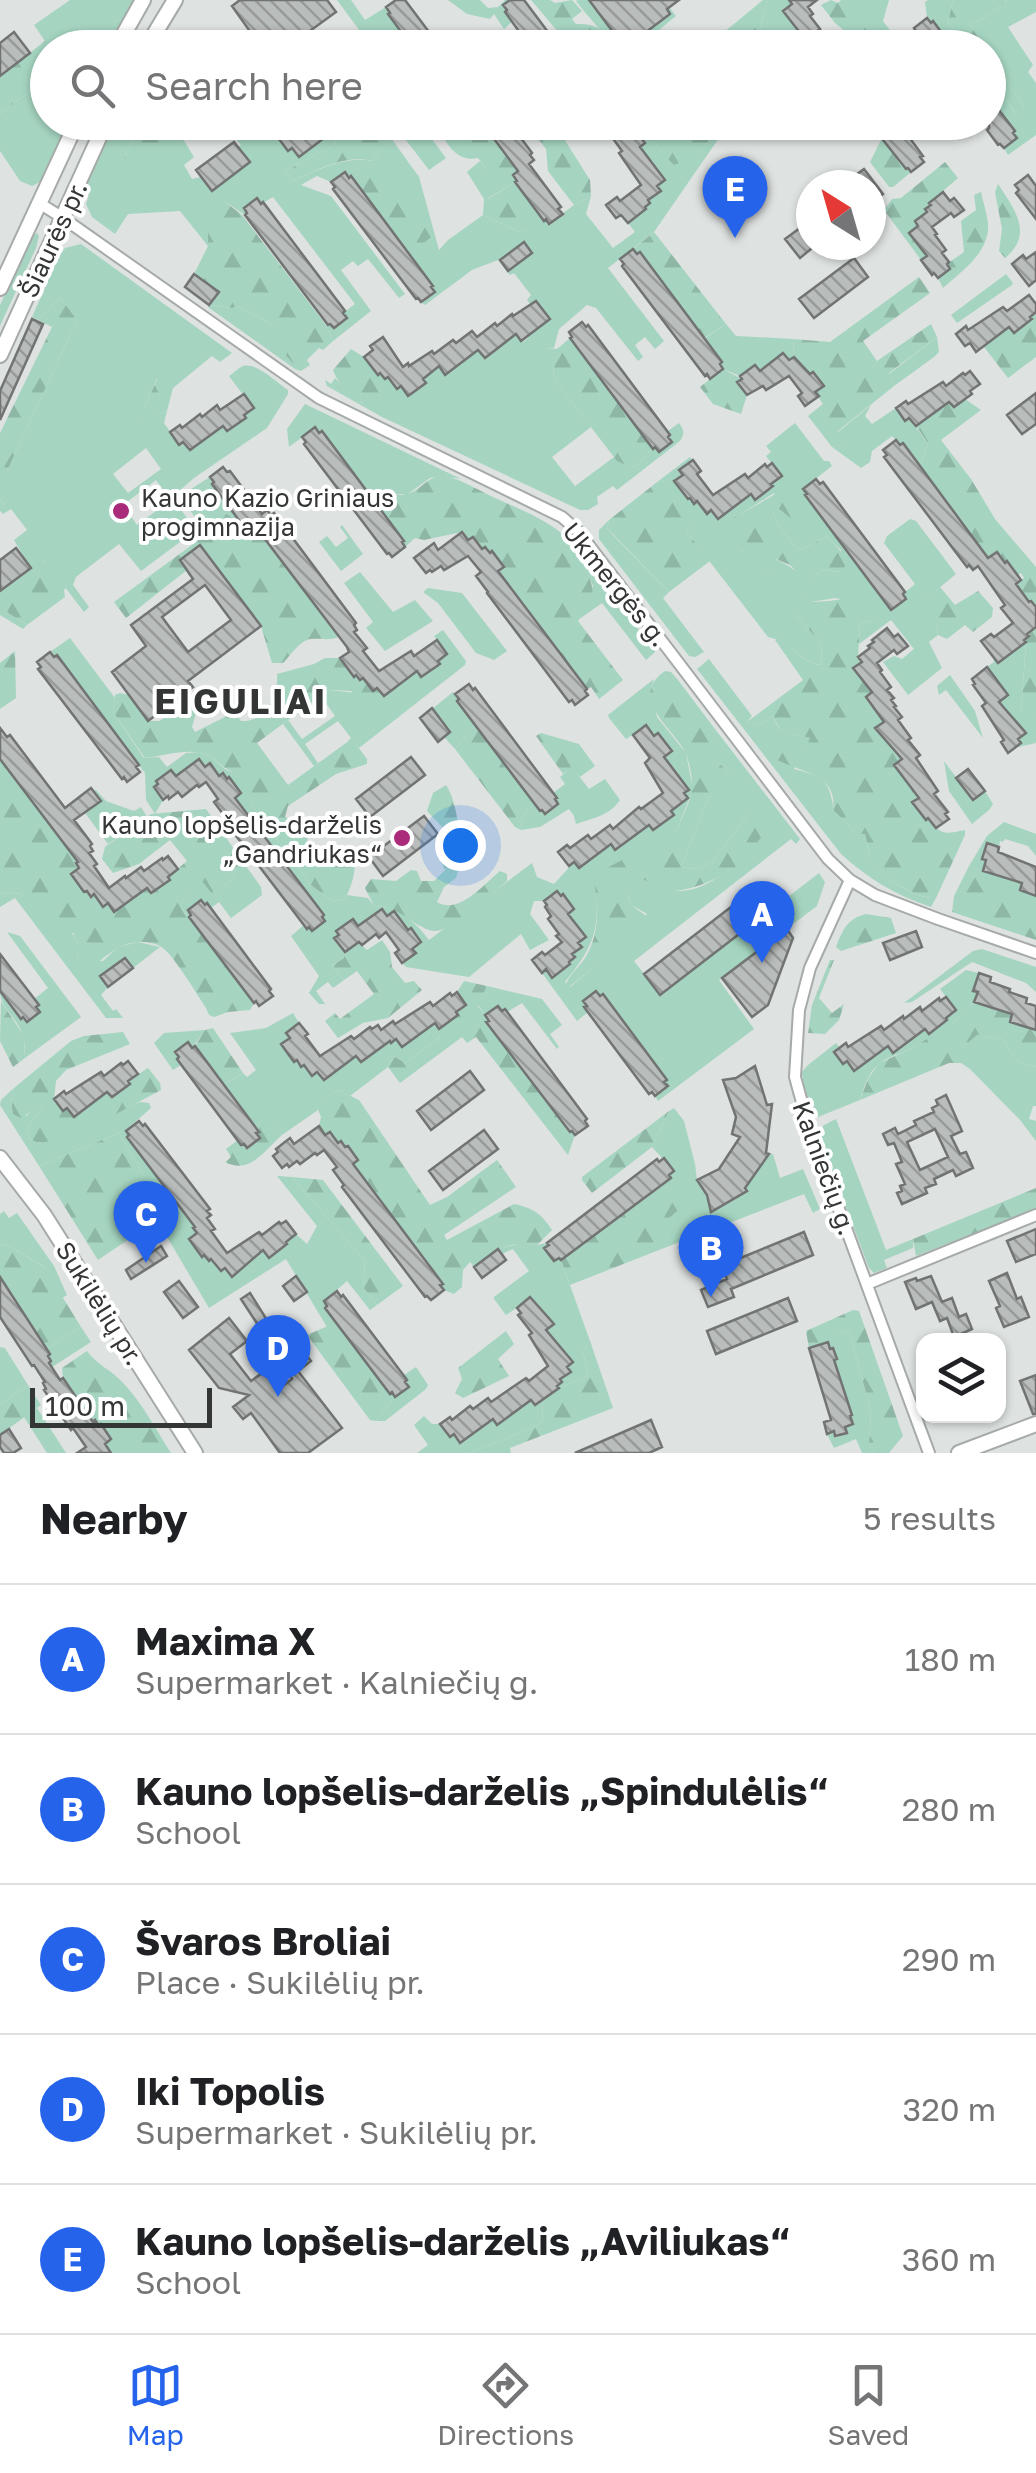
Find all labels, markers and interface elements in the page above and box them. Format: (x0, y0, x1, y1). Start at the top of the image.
search box (30, 30, 1006, 140)
icon: search (65, 58, 120, 113)
text: Search here (145, 63, 363, 108)
pin: E (702, 156, 768, 238)
north arrow (796, 170, 886, 260)
street label: Šiaurės pr. (13, 176, 93, 302)
place label: Kauno Kazio Griniaus progimnazija (141, 482, 394, 542)
marker: Kauno Kazio Griniaus progimnazija (110, 500, 132, 522)
street label: Ukmergės g. (557, 516, 675, 652)
district label: EIGULIAI (154, 680, 328, 722)
place label: Kauno lopšelis-darželis „Gandriukas“ (101, 809, 382, 869)
your location (435, 820, 486, 871)
marker: Kauno lopšelis-darželis „Gandriukas“ (391, 827, 413, 849)
pin: A (730, 880, 794, 963)
street label: Kalniečių g. (786, 1097, 864, 1239)
pin: C (114, 1180, 178, 1263)
pin: B (678, 1214, 744, 1297)
street label: Sukilėlių pr. (50, 1235, 150, 1371)
pin: D (246, 1314, 310, 1397)
map controls (916, 1333, 1006, 1423)
button: layers (916, 1333, 1006, 1423)
scale bar (30, 1383, 212, 1428)
text: 100 m (45, 1389, 125, 1422)
text: Nearby (40, 1493, 188, 1543)
text: 5 results (863, 1499, 996, 1537)
text: Maxima X (135, 1618, 315, 1663)
text: A (61, 1640, 84, 1678)
text: 180 m (905, 1640, 996, 1678)
text: Supermarket · Kalniečių g. (135, 1663, 538, 1701)
text: Kauno lopšelis-darželis „Spindulėlis“ (135, 1768, 828, 1813)
text: B (61, 1790, 84, 1828)
text: 280 m (902, 1790, 996, 1828)
text: School (135, 1813, 241, 1851)
text: Švaros Broliai (135, 1918, 391, 1963)
text: C (61, 1940, 84, 1978)
text: 290 m (902, 1940, 996, 1978)
text: Place · Sukilėlių pr. (135, 1963, 425, 2001)
text: Iki Topolis (135, 2068, 325, 2113)
text: D (61, 2090, 84, 2128)
text: 320 m (903, 2090, 996, 2128)
text: Supermarket · Sukilėlių pr. (135, 2113, 538, 2151)
text: Kauno lopšelis-darželis „Aviliukas“ (135, 2218, 790, 2263)
text: E (63, 2240, 82, 2278)
text: 360 m (902, 2240, 996, 2278)
text: School (135, 2263, 241, 2301)
tab: Map (127, 2358, 184, 2451)
tab: Directions (437, 2358, 574, 2451)
tab: Saved (827, 2358, 909, 2451)

